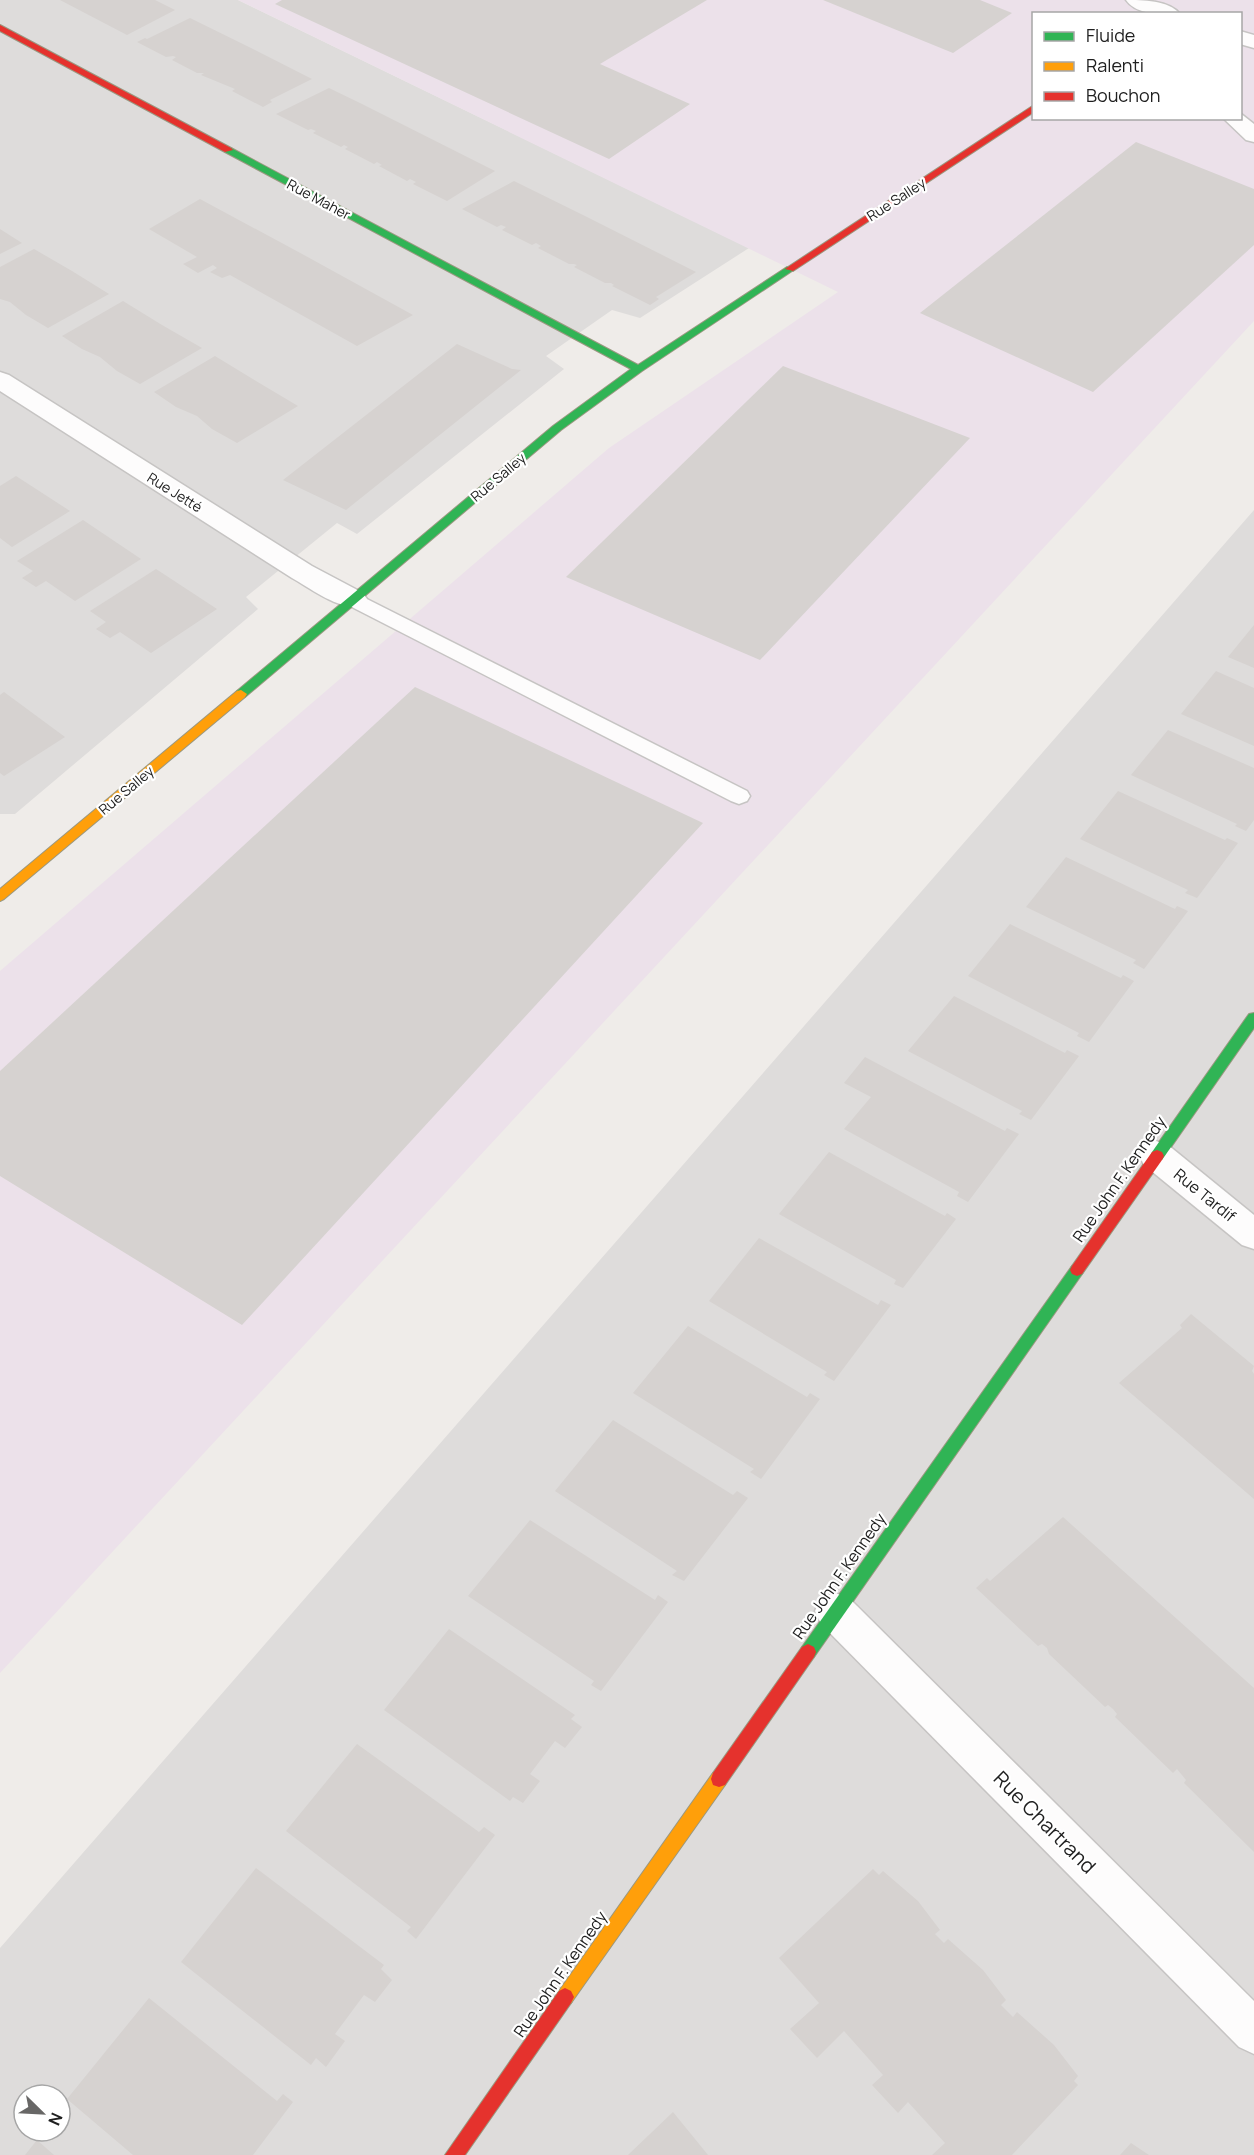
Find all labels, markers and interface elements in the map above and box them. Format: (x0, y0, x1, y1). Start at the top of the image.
legend (1032, 12, 1242, 120)
text: Fluide (1086, 23, 1135, 47)
text: Ralenti (1086, 53, 1144, 77)
text: Bouchon (1086, 83, 1160, 107)
street label: Rue Salley (863, 173, 930, 225)
street label: Rue Maher (284, 174, 354, 224)
street label: Rue Salley (466, 448, 530, 506)
street label: Rue Jetté (144, 468, 206, 516)
street label: Rue Salley (94, 761, 158, 819)
street label: Rue John F. Kennedy (1067, 1111, 1171, 1246)
street label: Rue Tardif (1169, 1163, 1241, 1227)
street label: Rue John F. Kennedy (787, 1508, 891, 1643)
street label: Rue Chartrand (988, 1765, 1102, 1879)
street label: Rue John F. Kennedy (508, 1906, 612, 2041)
north arrow (12, 2083, 72, 2143)
text: N (43, 2109, 68, 2129)

